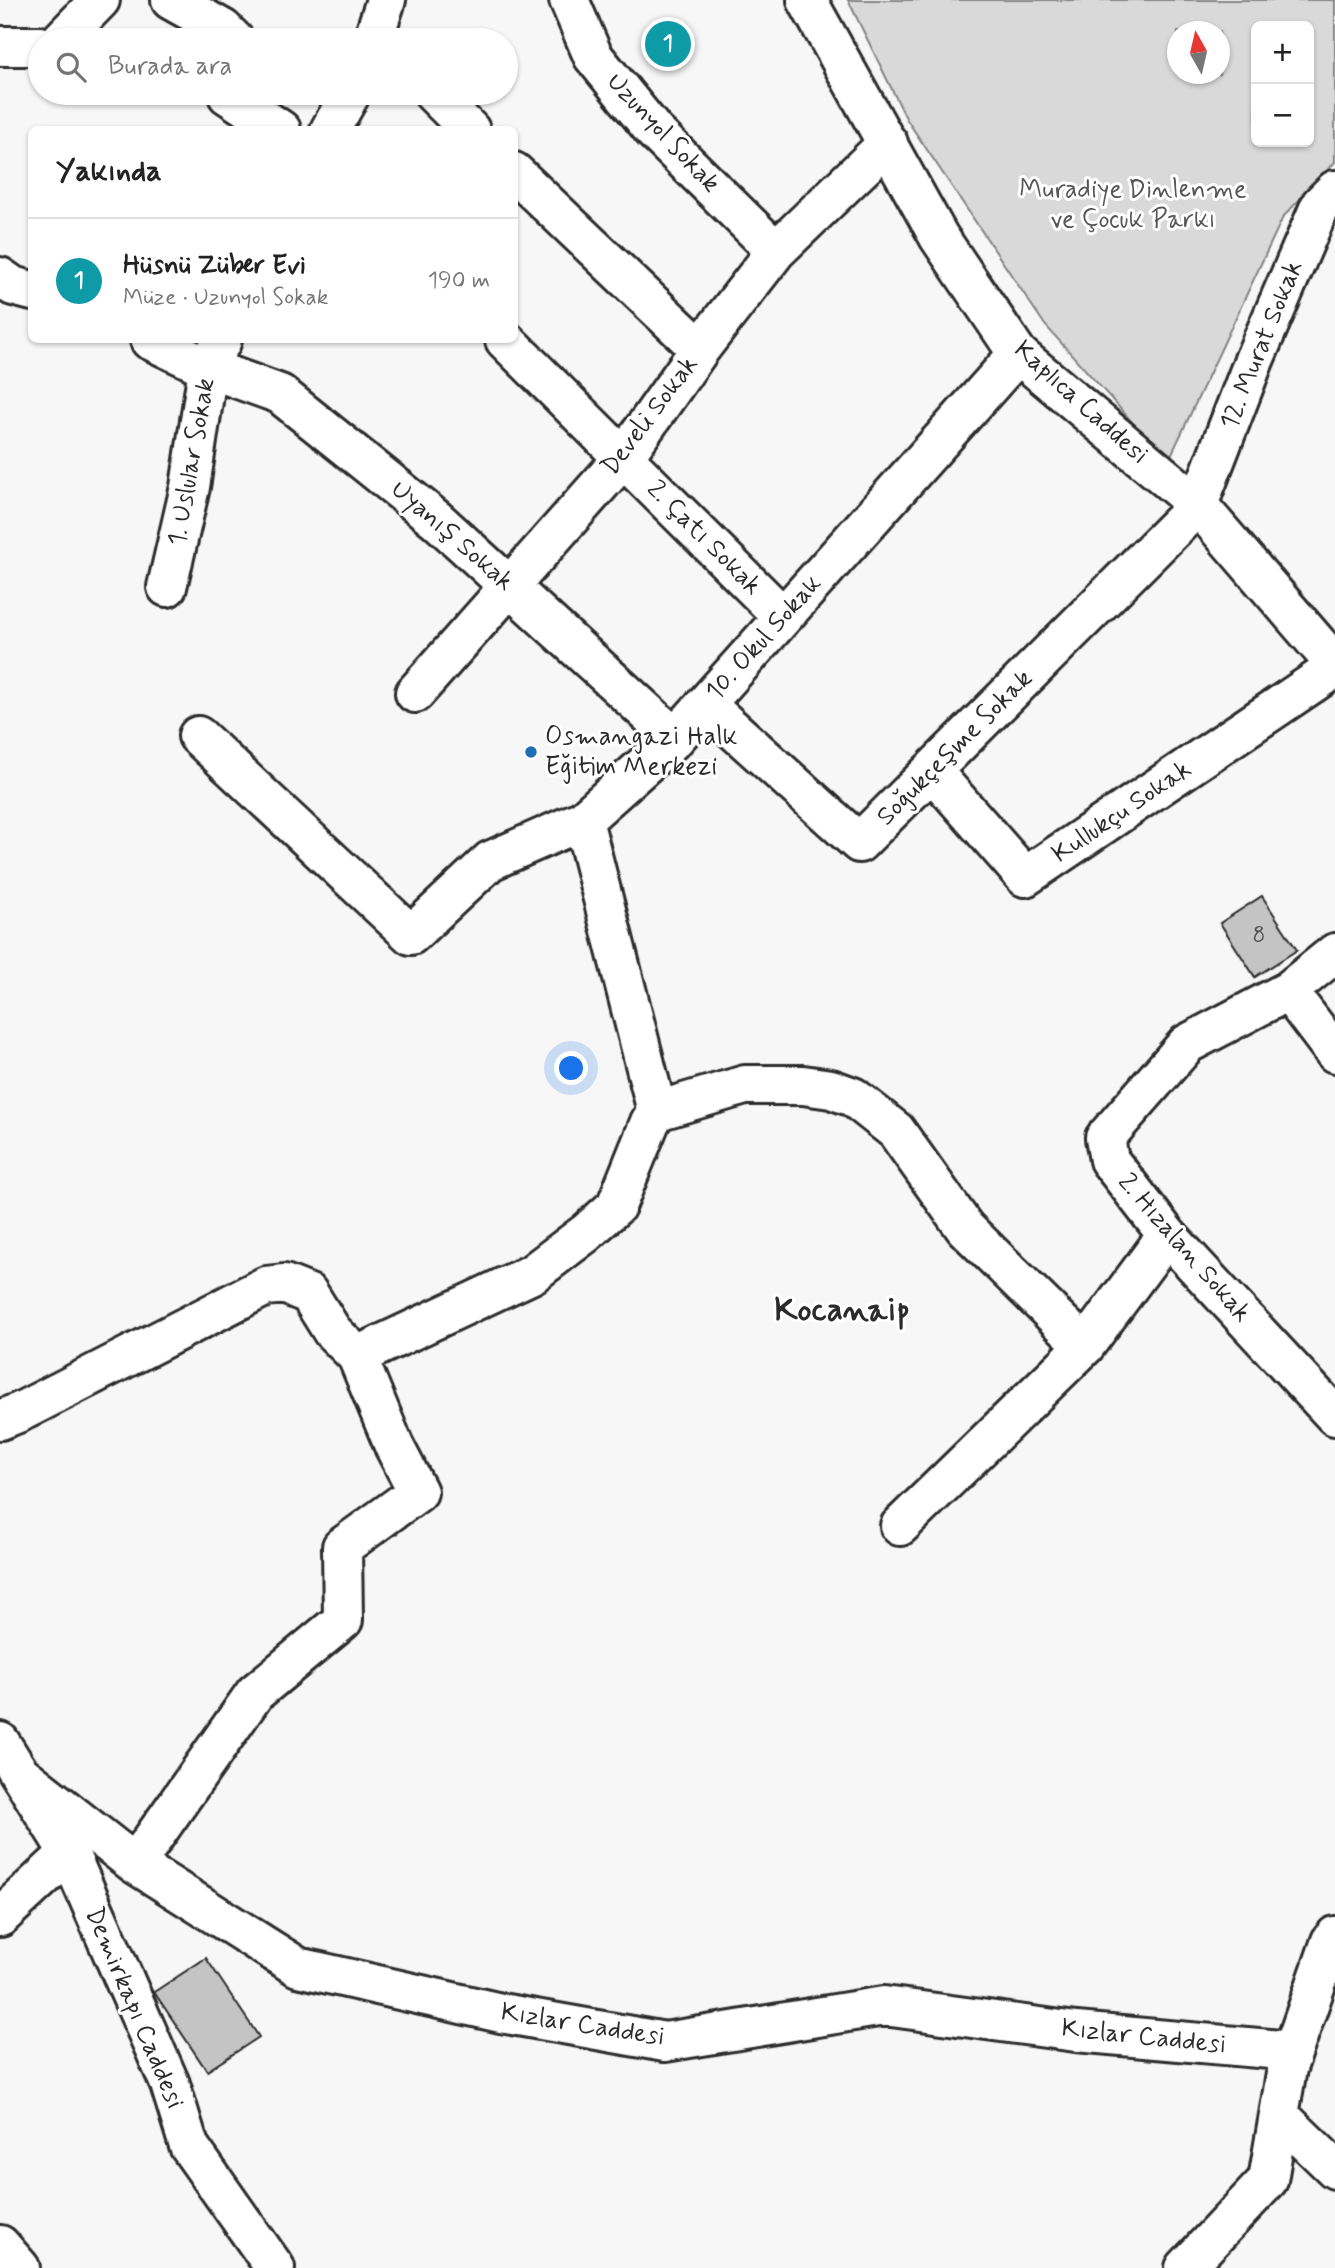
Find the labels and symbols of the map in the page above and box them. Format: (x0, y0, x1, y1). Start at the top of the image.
pin: 1 (645, 18, 691, 70)
north arrow (1167, 21, 1230, 84)
street label: Uzunyol Sokak (599, 66, 727, 200)
park label: Muradiye Dinlenme ve Çocuk Parkı (1019, 173, 1247, 237)
street label: 12. Murat Sokak (1213, 255, 1311, 435)
street label: Kaplıca Caddesi (1006, 333, 1156, 473)
street label: Develi Sokak (594, 349, 706, 483)
street label: 1. Uslular Sokak (161, 375, 223, 549)
street label: Uyanış Sokak (383, 473, 521, 599)
street label: 2. Çatı Sokak (639, 473, 769, 603)
street label: 10. Okul Sokak (698, 568, 830, 708)
street label: Soğukçeşme Sokak (870, 663, 1040, 833)
place label: Osmangazi Halk Eğitim Merkezi (545, 720, 738, 784)
marker: Osmangazi Halk Eğitim Merkezi (523, 744, 539, 760)
street label: Kullukçu Sokak (1046, 753, 1198, 871)
house number: 8 (1253, 921, 1265, 951)
your location (554, 1051, 588, 1085)
street label: 2. Hızalan Sokak (1110, 1166, 1258, 1330)
district label: Kocanaip (774, 1289, 910, 1333)
street label: Demirkapı Caddesi (76, 1902, 192, 2114)
street label: Kızlar Caddesi (498, 1995, 668, 2055)
street label: Kızlar Caddesi (1060, 2011, 1228, 2063)

